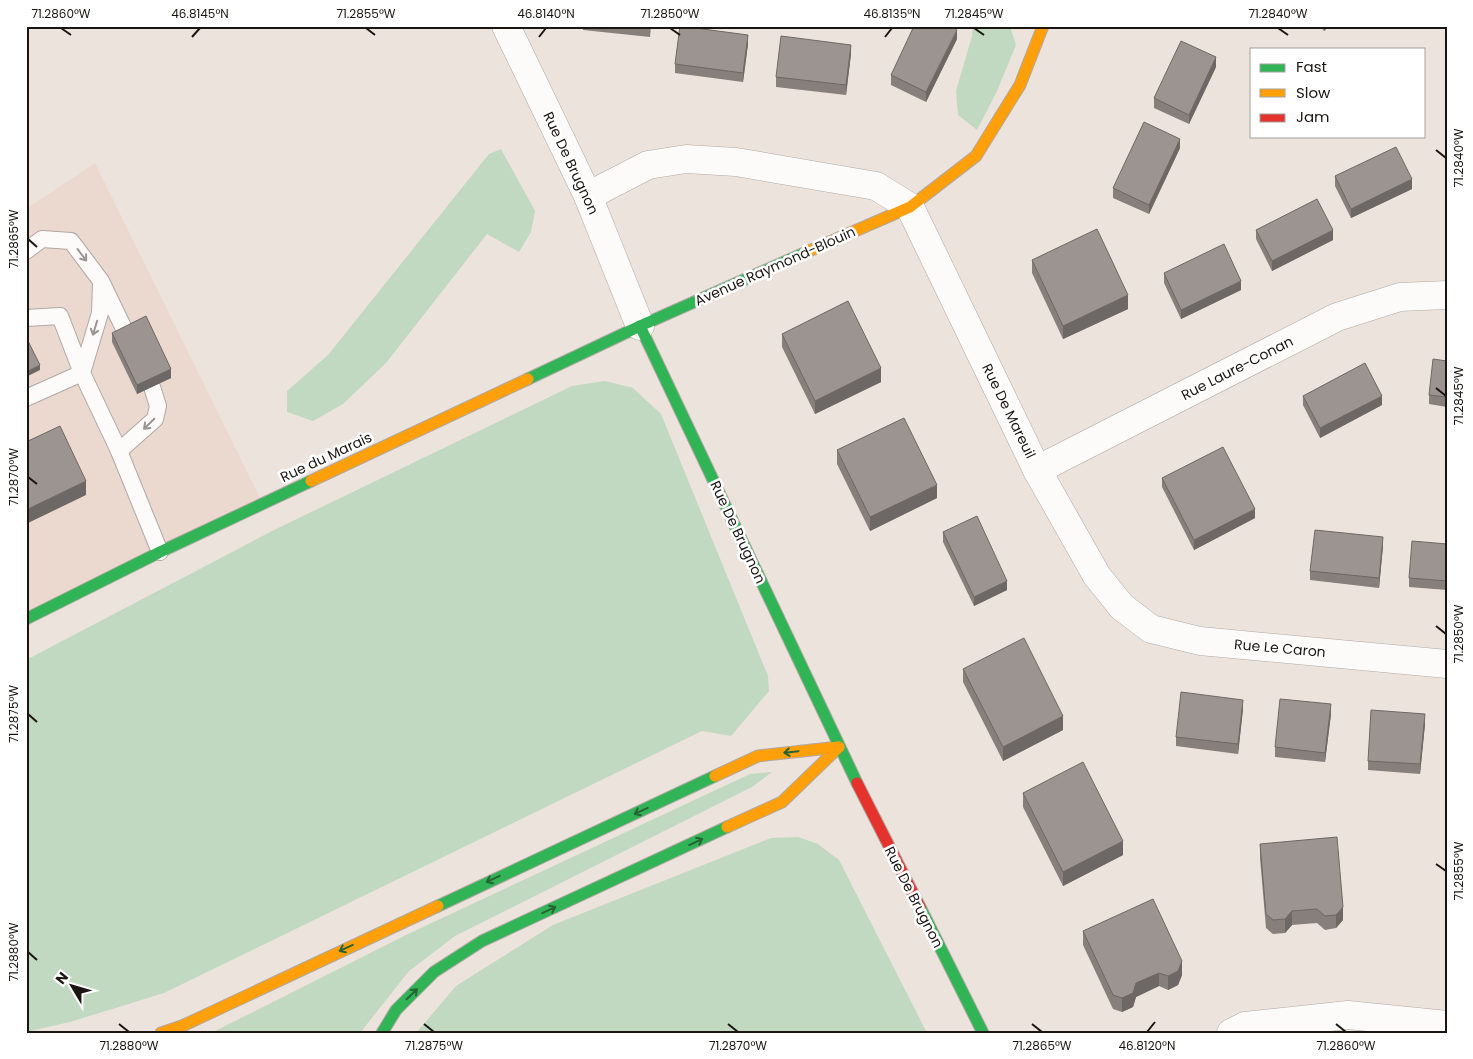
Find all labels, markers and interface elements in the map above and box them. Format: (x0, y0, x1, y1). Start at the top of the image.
text: 71.2860°W (31, 5, 91, 22)
text: 46.8145°N (171, 5, 229, 22)
text: 71.2855°W (336, 5, 396, 22)
text: 46.8140°N (517, 5, 575, 22)
text: 71.2850°W (640, 5, 700, 22)
text: 46.8135°N (863, 5, 921, 22)
text: 71.2845°W (944, 5, 1004, 22)
text: 71.2840°W (1248, 5, 1308, 22)
legend (1250, 48, 1426, 138)
text: Fast (1296, 56, 1327, 77)
text: Slow (1296, 82, 1331, 103)
text: Jam (1296, 106, 1330, 127)
street label: Rue De Brugnon (538, 108, 604, 218)
text: 71.2840°W (1450, 128, 1467, 188)
text: 71.2865°W (5, 209, 22, 269)
street label: Avenue Raymond-Blouin (691, 221, 859, 311)
one-way arrow (76, 248, 87, 261)
one-way arrow (90, 319, 100, 335)
street label: Rue Laure-Conan (1178, 331, 1296, 405)
street label: Rue De Mareuil (977, 360, 1041, 462)
text: 71.2845°W (1450, 366, 1467, 426)
one-way arrow (142, 418, 155, 430)
street label: Rue du Marais (277, 427, 375, 487)
text: 71.2870°W (5, 448, 22, 506)
street label: Rue De Brugnon (705, 477, 771, 587)
text: 71.2850°W (1450, 604, 1467, 664)
street label: Rue Le Caron (1233, 634, 1327, 662)
text: 71.2875°W (5, 685, 22, 743)
one-way arrow (783, 747, 799, 757)
one-way arrow (634, 806, 649, 816)
one-way arrow (688, 837, 703, 846)
text: 71.2855°W (1450, 841, 1467, 901)
street label: Rue De Brugnon (880, 843, 948, 951)
one-way arrow (486, 875, 501, 885)
one-way arrow (541, 904, 556, 914)
text: 71.2880°W (5, 922, 22, 982)
one-way arrow (339, 944, 354, 954)
north arrow (48, 962, 98, 1012)
text: N (51, 968, 73, 988)
one-way arrow (405, 988, 418, 1000)
text: 71.2880°W (99, 1037, 159, 1054)
text: 71.2875°W (405, 1037, 463, 1054)
text: 71.2870°W (709, 1037, 767, 1054)
text: 71.2865°W (1012, 1037, 1072, 1054)
text: 46.8120°N (1119, 1037, 1175, 1054)
text: 71.2860°W (1316, 1037, 1376, 1054)

